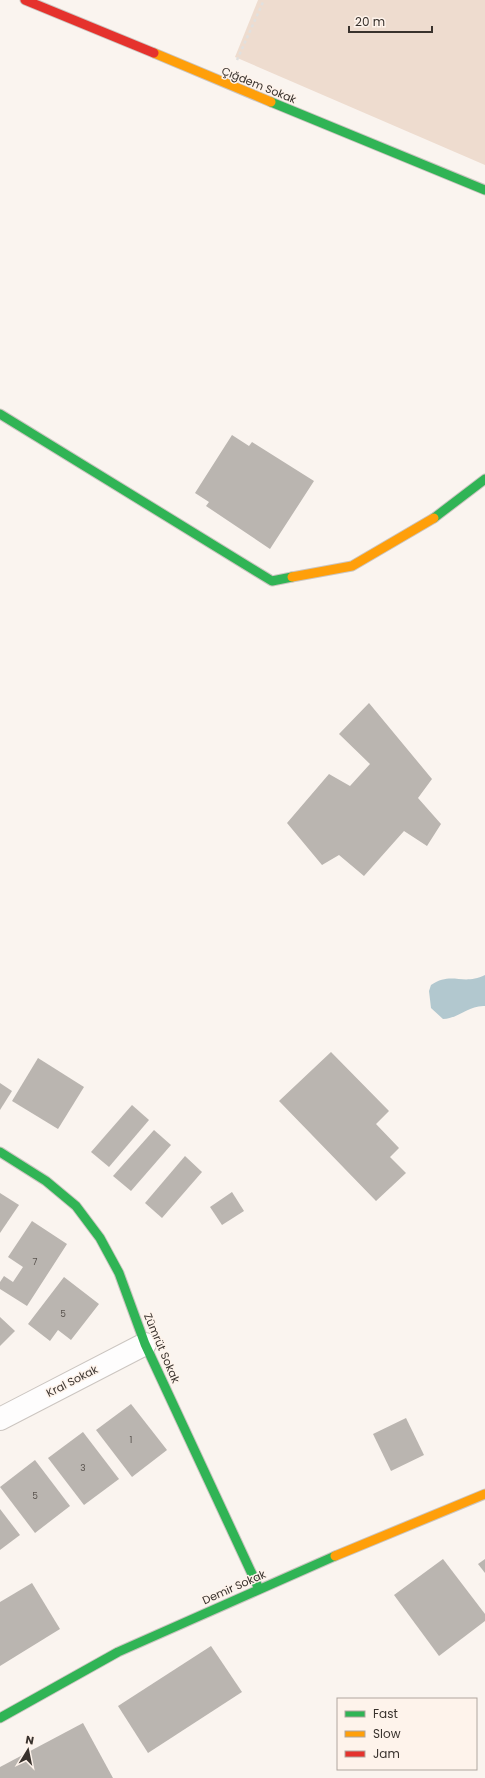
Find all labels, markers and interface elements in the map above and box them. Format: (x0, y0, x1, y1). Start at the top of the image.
scale bar (349, 8, 432, 34)
text: 20 m (355, 13, 385, 30)
street label: Çığdem Sokak (219, 63, 299, 107)
house number: 7 (33, 1256, 38, 1268)
house number: 5 (60, 1308, 66, 1320)
street label: Zümrüt Sokak (140, 1311, 184, 1386)
street label: Kral Sokak (43, 1361, 101, 1401)
house number: 1 (130, 1434, 133, 1446)
house number: 3 (80, 1462, 86, 1474)
house number: 5 (32, 1490, 38, 1502)
street label: Demir Sokak (200, 1566, 269, 1608)
legend (337, 1698, 477, 1770)
text: Fast (373, 1705, 398, 1722)
text: Slow (373, 1725, 401, 1742)
north arrow (8, 1730, 48, 1770)
text: N (24, 1732, 35, 1749)
text: Jam (373, 1745, 400, 1762)

